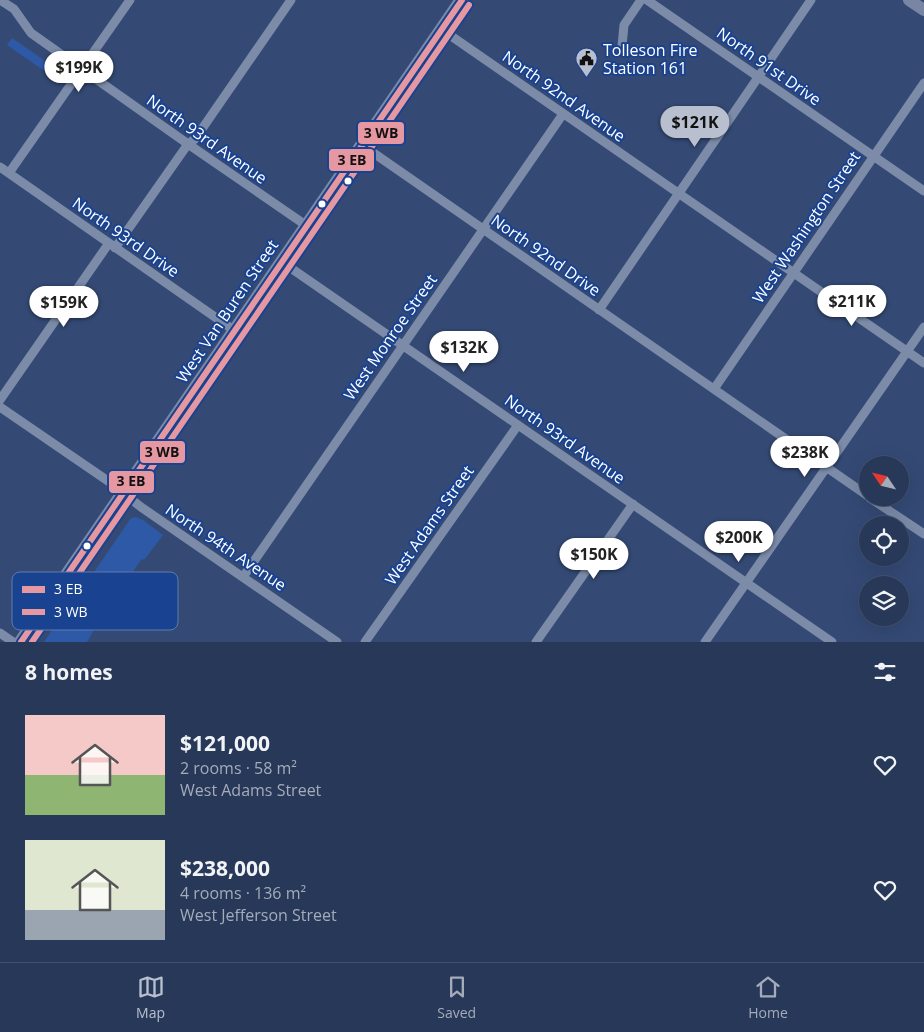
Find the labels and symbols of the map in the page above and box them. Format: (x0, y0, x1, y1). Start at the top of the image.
street label: North 91st Drive (712, 22, 826, 110)
place label: Tolleson Fire Station 161 (603, 39, 698, 79)
street label: North 92nd Avenue (498, 45, 630, 147)
public building icon: Tolleson Fire Station 161 (575, 47, 599, 78)
pin: $199K (44, 51, 114, 93)
street label: North 93rd Avenue (142, 89, 272, 189)
pin: $121K (660, 106, 730, 148)
line badge: 3 WB (357, 121, 405, 145)
text: 3 WB (364, 123, 398, 142)
street label: West Washington Street (747, 146, 865, 307)
line badge: 3 EB (328, 148, 375, 172)
text: 3 EB (338, 150, 366, 169)
unlabelled marker (343, 176, 353, 186)
street label: North 93rd Drive (68, 192, 184, 282)
unlabelled marker (317, 199, 327, 209)
street label: North 92nd Drive (487, 209, 605, 301)
street label: West Van Buren Street (171, 235, 283, 387)
street label: West Monroe Street (338, 269, 442, 404)
pin: $211K (817, 284, 887, 327)
pin: $159K (29, 286, 99, 328)
pin: $132K (429, 330, 499, 373)
street label: North 93rd Avenue (500, 389, 630, 489)
pin: $238K (770, 436, 840, 478)
line badge: 3 WB (139, 440, 186, 464)
text: 3 WB (145, 442, 179, 461)
north arrow (859, 456, 909, 506)
street label: West Adams Street (379, 461, 479, 589)
line badge: 3 EB (108, 470, 155, 494)
text: 3 EB (117, 471, 145, 490)
street label: North 94th Avenue (161, 498, 291, 596)
pin: $200K (704, 520, 774, 563)
pin: $150K (559, 538, 629, 580)
unlabelled marker (82, 541, 92, 551)
legend (12, 572, 178, 630)
text: 3 EB (54, 579, 82, 598)
text: 3 WB (54, 602, 88, 621)

